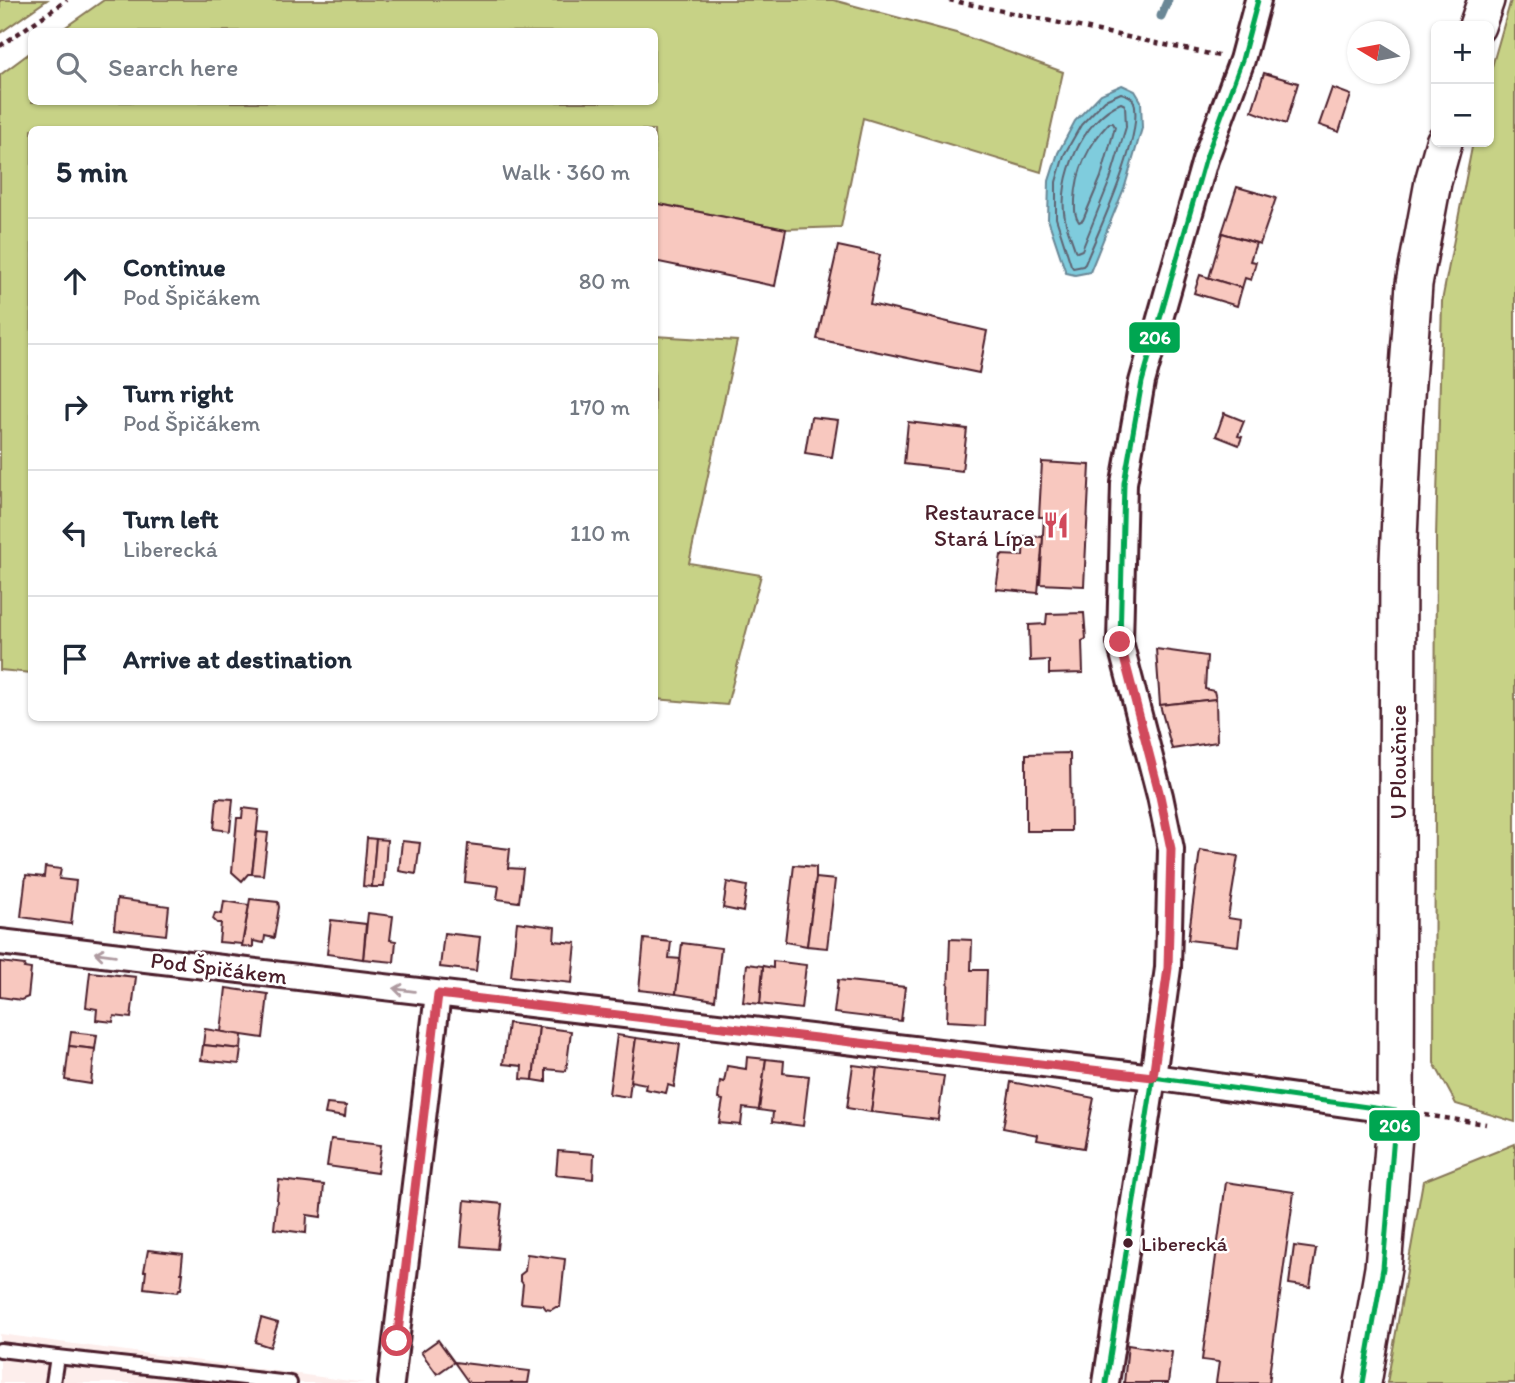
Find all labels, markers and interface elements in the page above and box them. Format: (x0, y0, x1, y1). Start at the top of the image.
north arrow (1347, 21, 1410, 84)
map controls (1431, 21, 1494, 147)
button: + (1431, 21, 1494, 84)
search box (28, 28, 658, 105)
icon: search (52, 48, 90, 86)
text: Search here (108, 51, 238, 83)
button: − (1431, 84, 1494, 147)
text: 5 min (56, 153, 127, 190)
text: Walk · 360 m (502, 158, 630, 186)
text: Continue (123, 251, 226, 283)
icon: ahead (56, 262, 94, 300)
text: 80 m (579, 267, 630, 295)
text: Pod Špičákem (123, 283, 260, 311)
line badge: 206 (1128, 321, 1181, 354)
text: 206 (1139, 326, 1171, 349)
text: Turn right (123, 377, 234, 409)
icon: right (56, 388, 94, 426)
text: 170 m (569, 393, 630, 421)
text: Pod Špičákem (123, 409, 260, 437)
place label: Restaurace Stará Lípa (925, 498, 1035, 552)
text: Turn left (123, 503, 219, 535)
restaurant icon: Restaurace Stará Lípa (1041, 510, 1071, 540)
icon: left (56, 514, 94, 552)
text: 110 m (570, 519, 630, 547)
text: Liberecká (123, 535, 218, 563)
route end (1104, 626, 1135, 657)
icon: arrive (56, 640, 94, 678)
text: Arrive at destination (123, 643, 352, 675)
street label: U Ploučnice (1384, 704, 1412, 820)
street label: Pod Špičákem (149, 946, 289, 990)
one-way arrow (94, 948, 117, 961)
one-way arrow (393, 983, 416, 996)
line badge: 206 (1368, 1109, 1421, 1142)
text: 206 (1379, 1114, 1411, 1137)
place label: Liberecká (1141, 1231, 1228, 1256)
marker: Liberecká (1121, 1236, 1135, 1250)
route start (381, 1325, 412, 1356)

